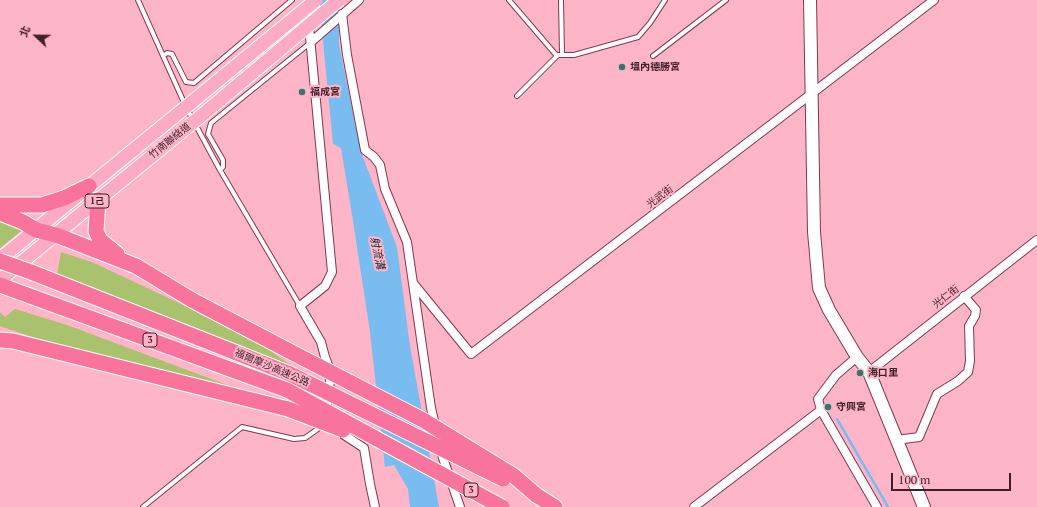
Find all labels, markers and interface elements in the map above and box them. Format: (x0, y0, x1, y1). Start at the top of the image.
north arrow (16, 16, 56, 56)
text: 北 (16, 24, 33, 39)
place label: 塭內德勝宮 (630, 61, 680, 73)
marker: 塭內德勝宮 (617, 62, 627, 72)
place label: 福成宮 (310, 86, 340, 98)
marker: 福成宮 (297, 87, 307, 97)
street label: 竹南聯絡道 (147, 121, 193, 161)
street label: 光武街 (644, 183, 676, 211)
road number: 1己 (85, 194, 109, 208)
water label: 射流溝 (367, 235, 387, 271)
street label: 光仁街 (930, 283, 962, 311)
road number: 3 (143, 333, 157, 347)
street label: 福爾摩沙高速公路 (233, 347, 311, 389)
place label: 海口里 (868, 367, 898, 379)
marker: 海口里 (855, 368, 865, 378)
place label: 守興宮 (836, 401, 866, 413)
marker: 守興宮 (823, 402, 833, 412)
scale bar (893, 465, 1013, 491)
text: 100 m (898, 472, 930, 487)
road number: 3 (464, 483, 478, 497)

